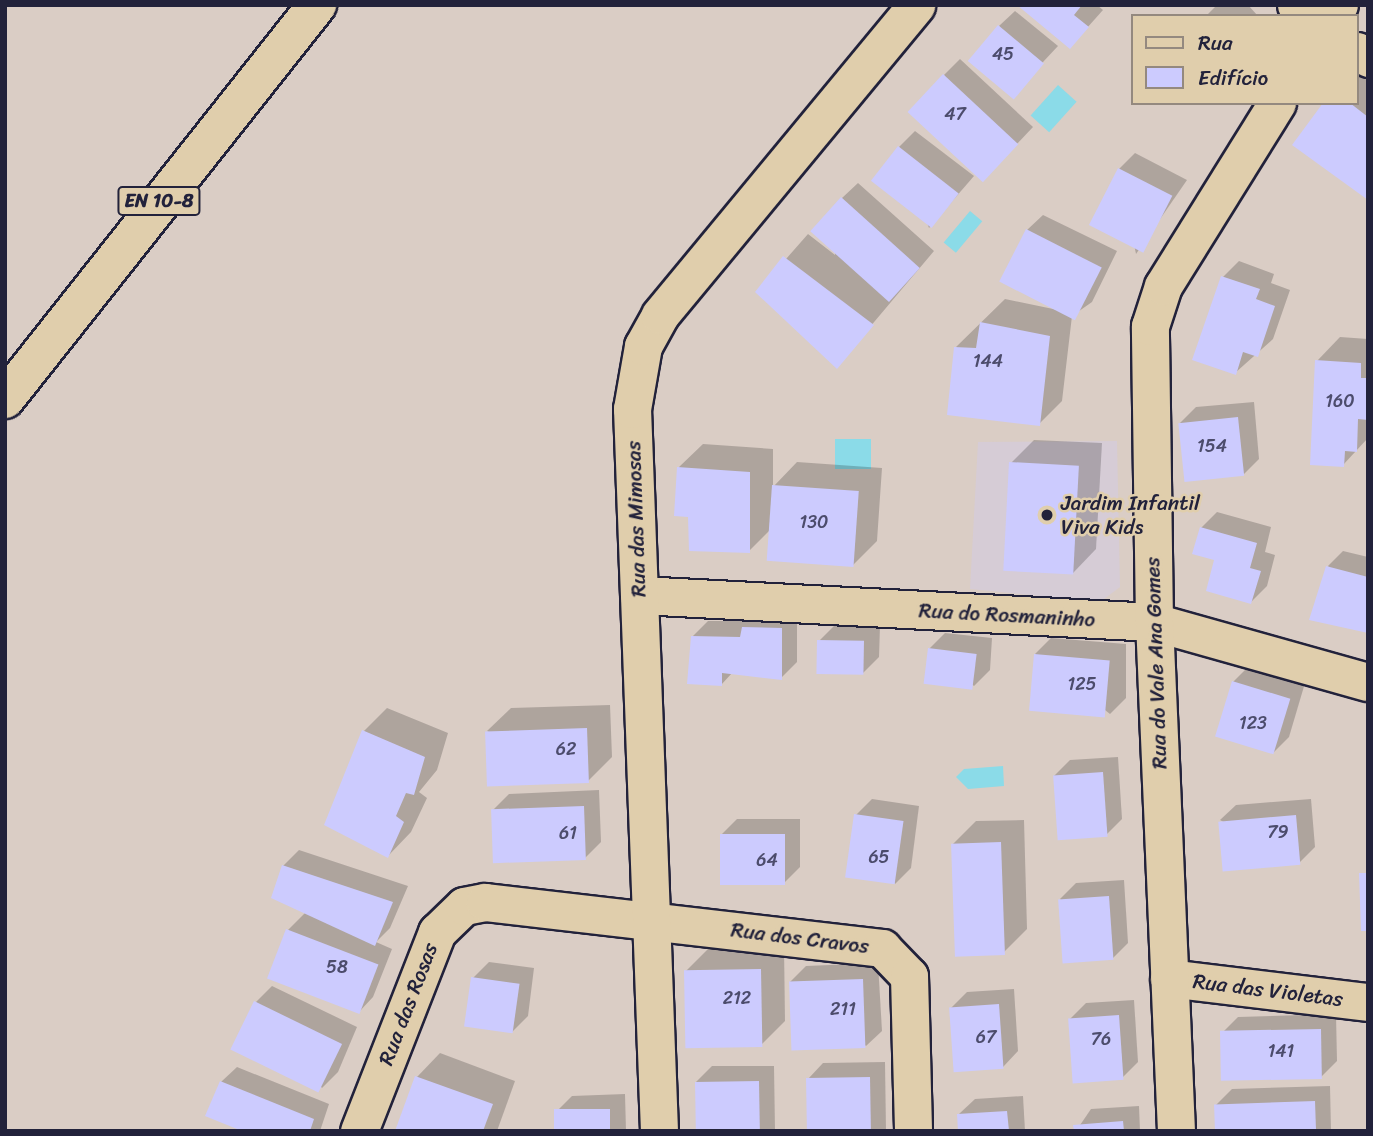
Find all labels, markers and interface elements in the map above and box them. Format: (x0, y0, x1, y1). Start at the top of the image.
legend (1132, 14, 1359, 105)
text: Rua (1198, 24, 1233, 62)
house number: 45 (992, 43, 1014, 65)
text: Edifício (1198, 59, 1268, 97)
house number: 47 (944, 103, 966, 125)
road number: EN 10-8 (117, 186, 201, 216)
house number: 144 (973, 350, 1003, 372)
house number: 160 (1325, 390, 1355, 412)
house number: 154 (1197, 435, 1227, 457)
street label: Rua das Mimosas (621, 441, 651, 597)
place label: Jardim Infantil Viva Kids (1061, 490, 1200, 540)
marker: Jardim Infantil Viva Kids (1039, 507, 1055, 523)
house number: 130 (800, 511, 828, 533)
street label: Rua do Vale Ana Gomes (1140, 556, 1172, 770)
street label: Rua do Rosmaninho (918, 598, 1096, 632)
house number: 125 (1067, 673, 1097, 695)
house number: 123 (1239, 712, 1267, 734)
house number: 62 (556, 738, 576, 760)
house number: 79 (1267, 821, 1289, 843)
house number: 61 (559, 822, 577, 844)
house number: 65 (868, 846, 890, 868)
house number: 64 (756, 849, 778, 871)
street label: Rua dos Cravos (730, 917, 870, 959)
street label: Rua das Rosas (373, 939, 443, 1069)
house number: 58 (326, 956, 348, 978)
street label: Rua das Violetas (1192, 968, 1344, 1012)
house number: 212 (723, 987, 751, 1009)
house number: 211 (830, 998, 856, 1020)
house number: 67 (976, 1026, 996, 1048)
house number: 76 (1091, 1028, 1111, 1050)
house number: 141 (1268, 1040, 1294, 1062)

